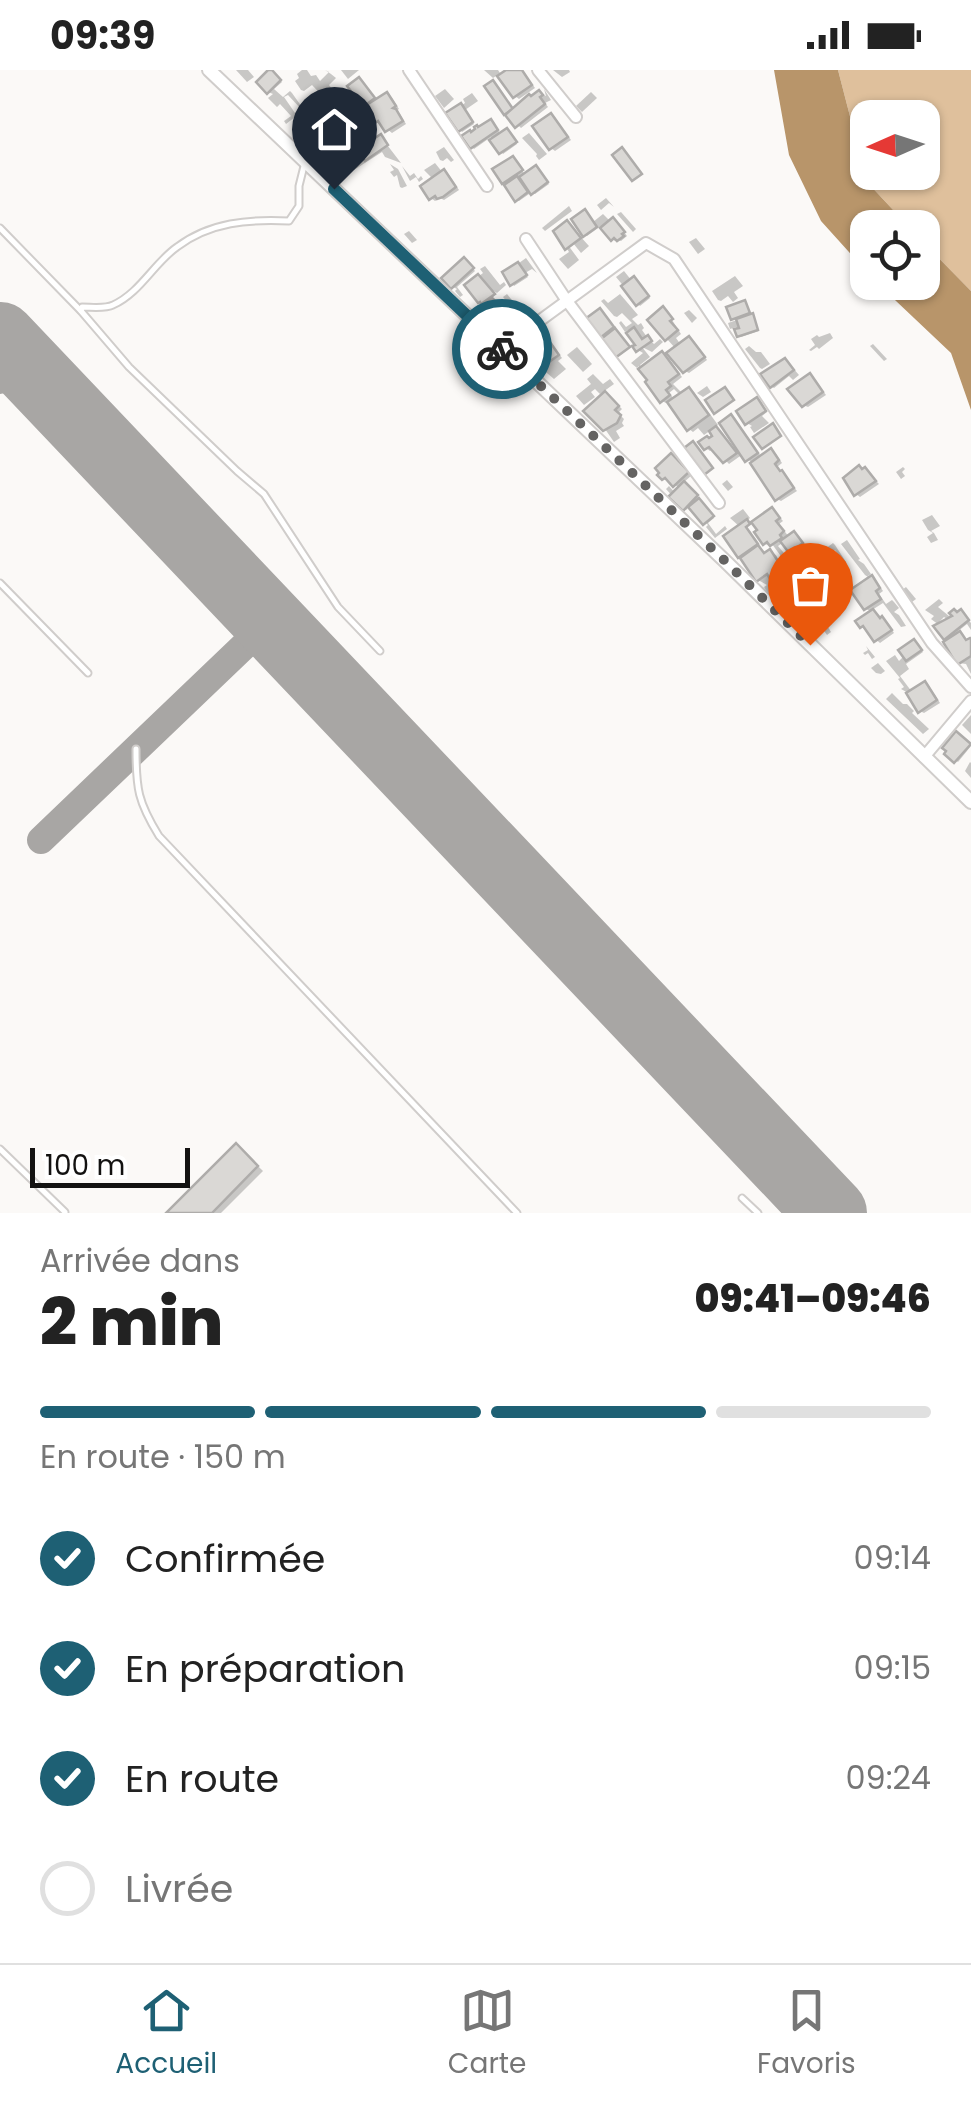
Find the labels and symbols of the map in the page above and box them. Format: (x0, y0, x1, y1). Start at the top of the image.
pin (292, 87, 377, 190)
north arrow (850, 100, 940, 190)
courier (452, 299, 552, 399)
pin (768, 543, 853, 646)
scale bar (30, 1143, 190, 1188)

